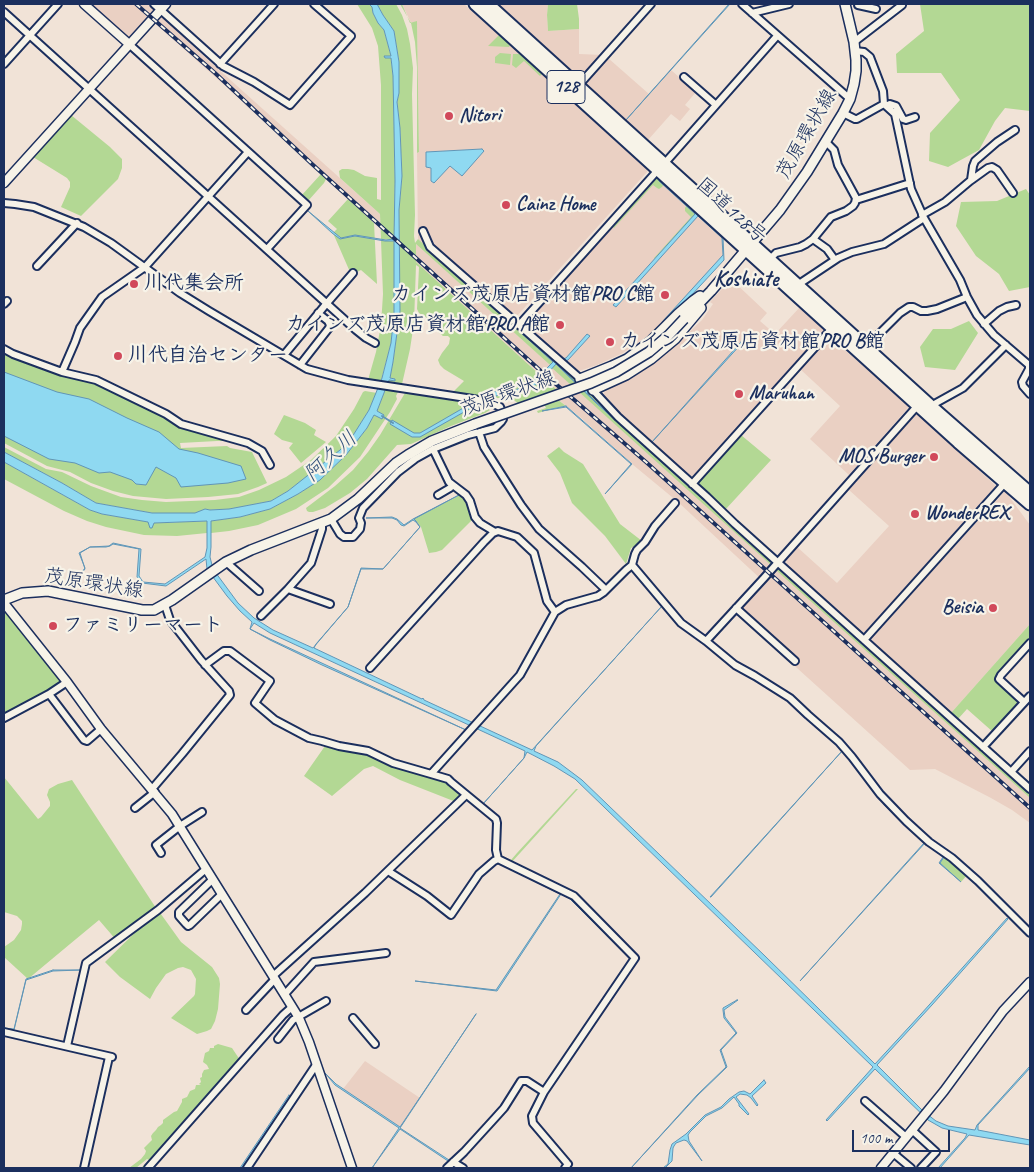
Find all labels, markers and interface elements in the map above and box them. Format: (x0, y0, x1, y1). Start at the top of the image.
road number: 128 (547, 70, 585, 104)
street label: 茂原環状線 (772, 85, 842, 183)
place label: Nitori (459, 104, 501, 128)
marker: Nitori (443, 110, 455, 122)
street label: 国道128号 (691, 173, 771, 249)
place label: Cainz Home (516, 193, 595, 217)
marker: Cainz Home (500, 199, 512, 211)
district label: Koshiate (714, 267, 778, 293)
place label: 川代集会所 (144, 272, 244, 296)
marker: 川代集会所 (128, 278, 140, 290)
place label: カインズ茂原店資材館PRO C館 (391, 283, 655, 307)
marker: カインズ茂原店資材館PRO C館 (659, 289, 671, 301)
place label: カインズ茂原店資材館PRO A館 (286, 313, 550, 337)
marker: カインズ茂原店資材館PRO A館 (554, 319, 566, 331)
place label: カインズ茂原店資材館PRO B館 (620, 330, 885, 354)
marker: カインズ茂原店資材館PRO B館 (604, 336, 616, 348)
place label: 川代自治センター (128, 344, 288, 368)
marker: 川代自治センター (112, 350, 124, 362)
street label: 茂原環状線 (457, 366, 559, 422)
place label: Maruhan (749, 382, 814, 406)
marker: Maruhan (733, 388, 745, 400)
water label: 阿久川 (299, 426, 363, 488)
place label: MOS Burger (839, 445, 924, 469)
marker: MOS Burger (928, 451, 940, 463)
place label: WonderREX (925, 502, 1009, 526)
marker: WonderREX (909, 508, 921, 520)
street label: 茂原環状線 (43, 564, 145, 604)
place label: Beisia (942, 596, 983, 620)
marker: Beisia (987, 602, 999, 614)
place label: ファミリーマート (63, 614, 223, 638)
marker: ファミリーマート (47, 620, 59, 632)
scale bar (854, 1120, 952, 1152)
text: 100 m (860, 1129, 892, 1148)

